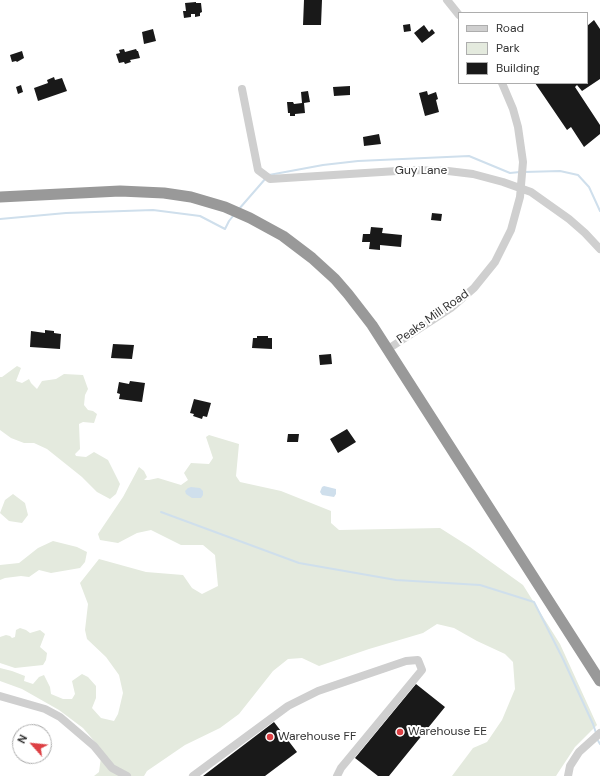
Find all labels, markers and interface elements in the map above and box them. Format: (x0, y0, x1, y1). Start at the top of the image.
legend (458, 12, 588, 84)
text: Road (496, 20, 524, 36)
text: Park (496, 40, 520, 56)
text: Building (496, 60, 540, 76)
street label: Guy Lane (395, 164, 447, 178)
street label: Peaks Mill Road (394, 287, 472, 347)
north arrow (12, 724, 52, 764)
place label: Warehouse EE (408, 725, 487, 739)
marker: Warehouse EE (395, 727, 405, 737)
place label: Warehouse FF (278, 730, 356, 744)
text: N (14, 732, 30, 746)
marker: Warehouse FF (265, 732, 275, 742)

